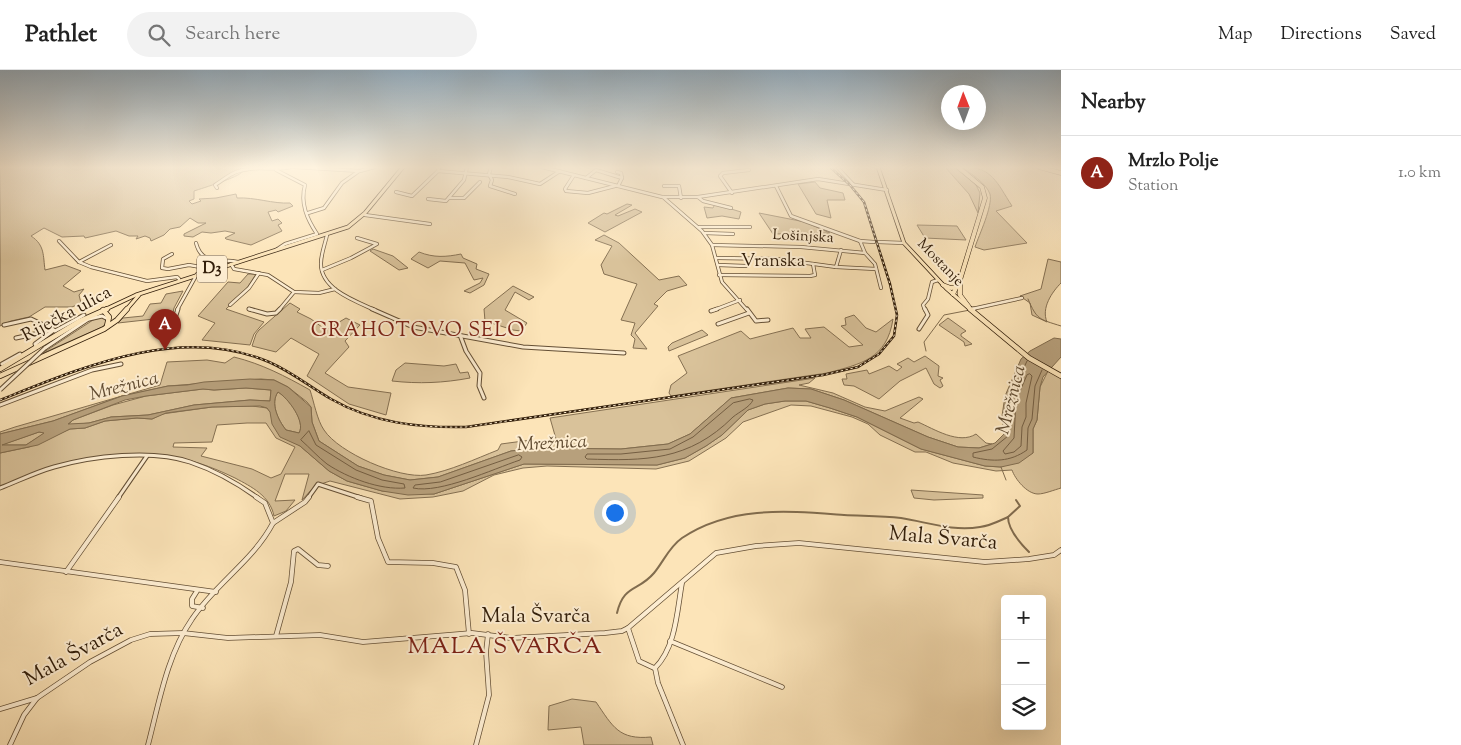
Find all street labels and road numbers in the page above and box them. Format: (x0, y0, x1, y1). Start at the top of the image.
street label: Lošinjska (772, 225, 834, 249)
street label: Mostanje (912, 234, 968, 292)
street label: Vranska (741, 249, 805, 275)
road number: D3 (197, 255, 227, 282)
street label: Riječka ulica (18, 280, 116, 350)
street label: Mala Švarča (887, 519, 999, 559)
street label: Mala Švarča (482, 602, 591, 632)
street label: Mala Švarča (19, 615, 129, 695)

